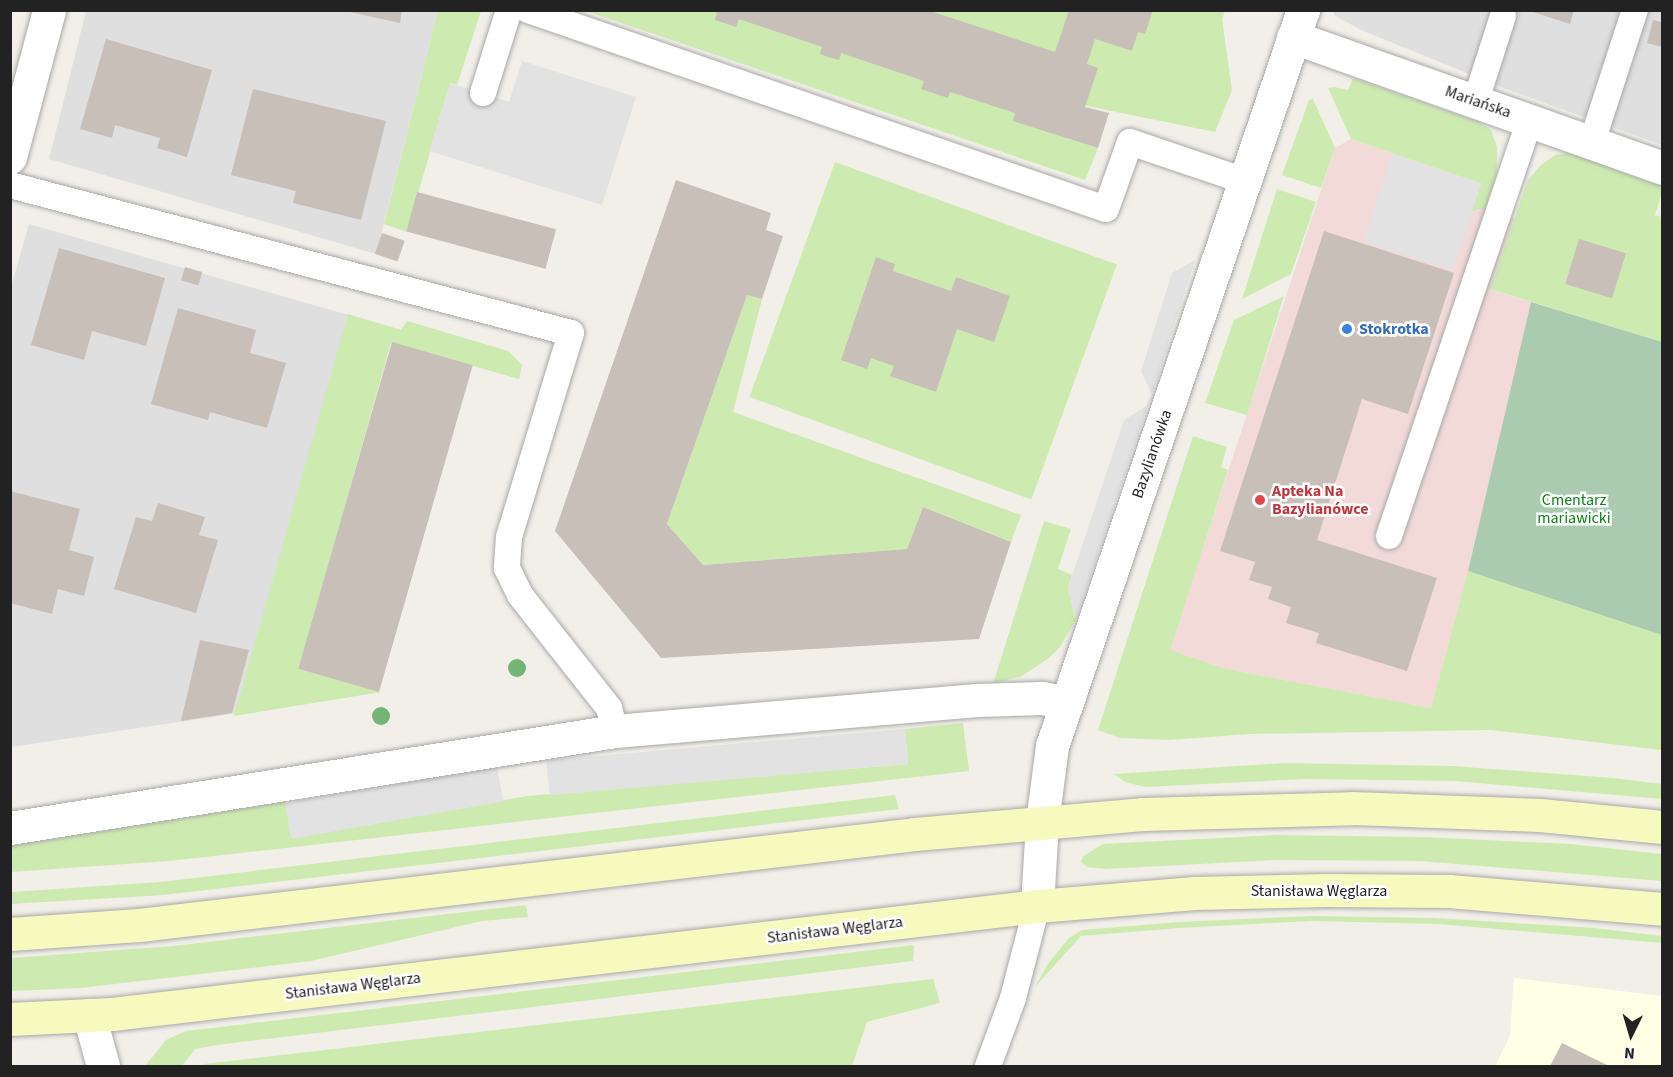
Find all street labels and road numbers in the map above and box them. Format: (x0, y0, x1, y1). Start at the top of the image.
street label: Mariańska (1442, 82, 1514, 122)
street label: Bazylianówka (1128, 407, 1176, 501)
street label: Stanisława Węglarza (1251, 881, 1387, 901)
street label: Stanisława Węglarza (766, 912, 904, 948)
street label: Stanisława Węglarza (284, 968, 422, 1004)

